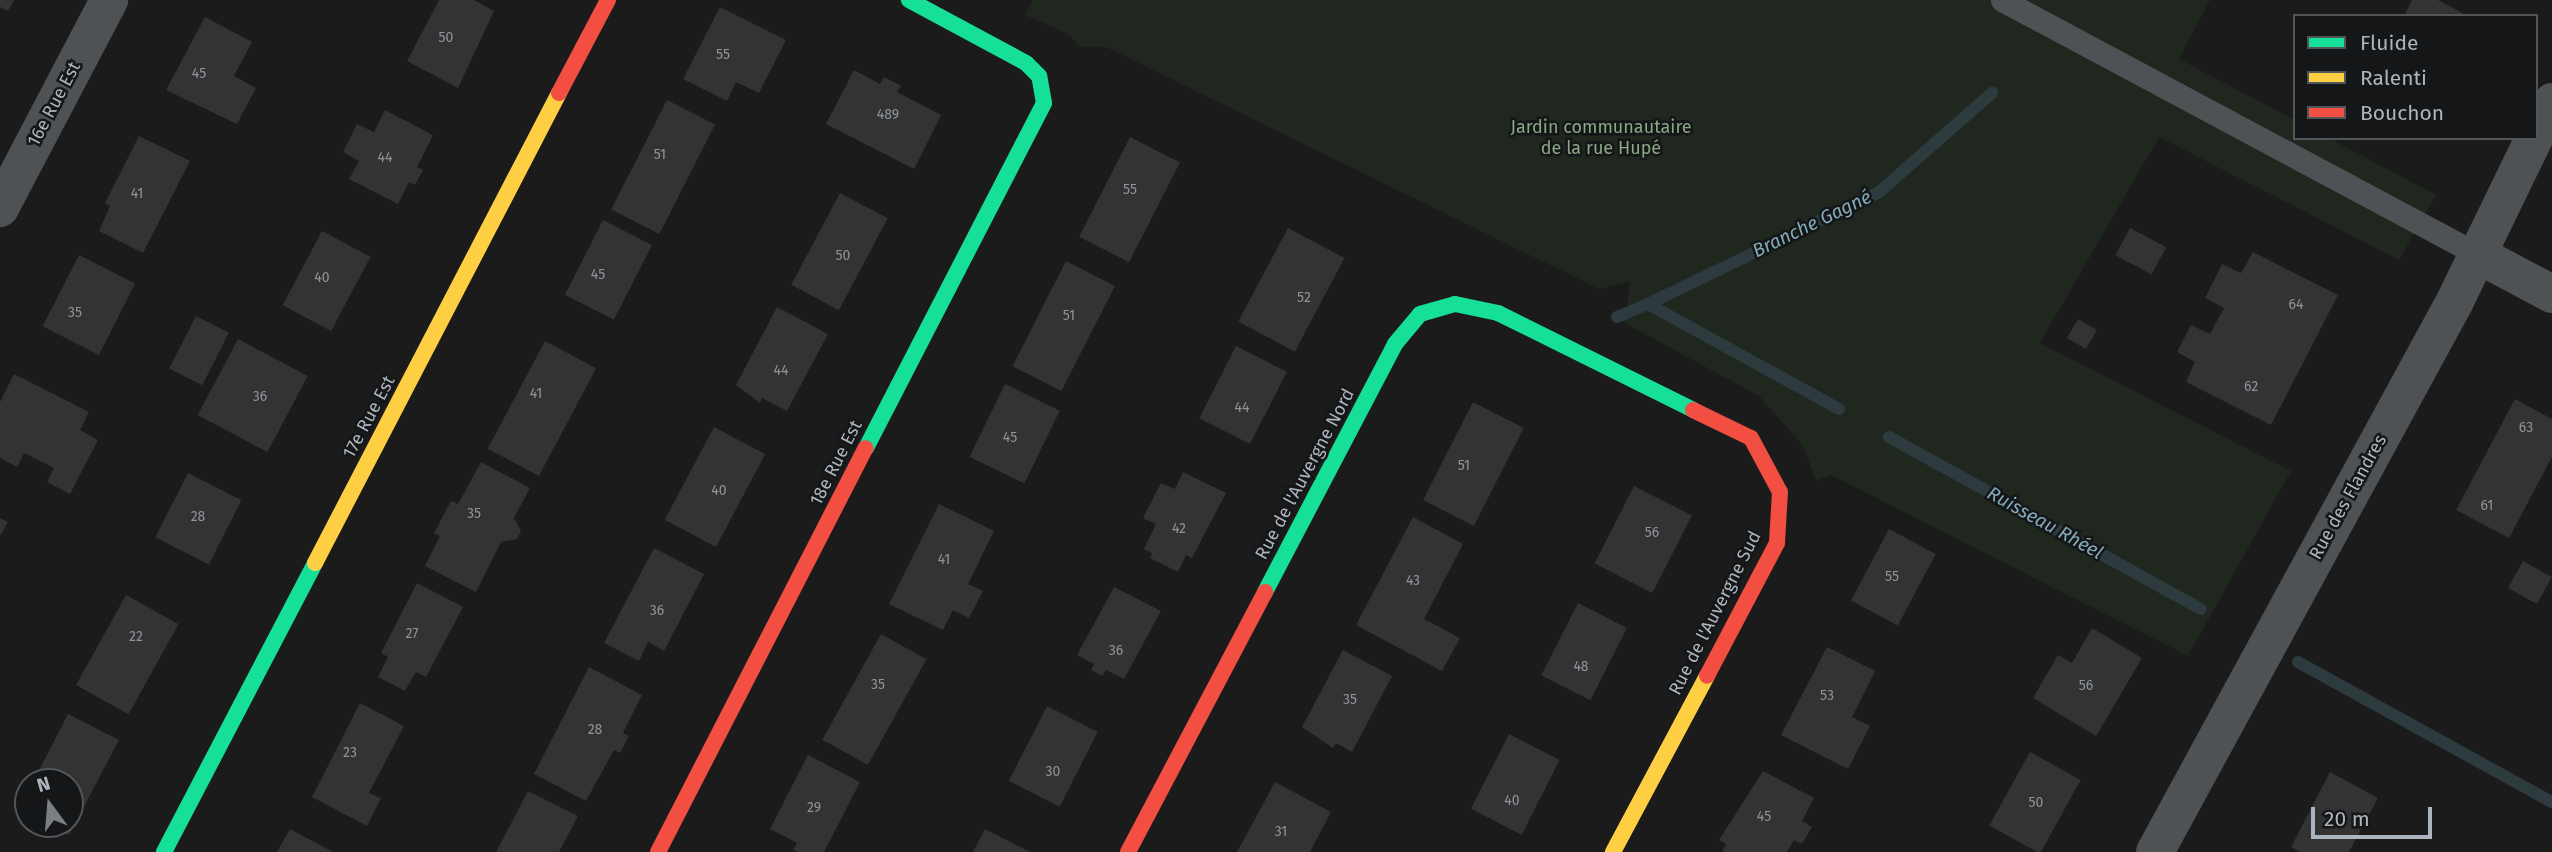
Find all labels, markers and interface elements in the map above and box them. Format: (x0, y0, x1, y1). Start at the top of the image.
legend (2293, 14, 2538, 140)
house number: 50 (439, 30, 453, 46)
text: Fluide (2360, 30, 2418, 56)
house number: 55 (716, 47, 730, 63)
street label: 16e Rue Est (23, 58, 85, 150)
text: Ralenti (2360, 65, 2427, 91)
house number: 45 (192, 66, 206, 82)
text: Bouchon (2360, 100, 2444, 126)
house number: 489 (877, 107, 899, 123)
park label: Jardin communautaire de la rue Hupé (1510, 117, 1692, 160)
house number: 51 (654, 147, 666, 163)
house number: 44 (378, 150, 392, 166)
house number: 55 (1123, 182, 1137, 198)
water label: Branche Gagné (1749, 185, 1875, 263)
house number: 41 (131, 186, 143, 202)
house number: 50 (836, 248, 850, 264)
house number: 45 (591, 267, 605, 283)
house number: 40 (314, 270, 330, 286)
house number: 52 (1297, 290, 1311, 306)
house number: 64 (2289, 297, 2303, 313)
house number: 35 (68, 305, 82, 321)
house number: 51 (1063, 308, 1075, 324)
house number: 44 (774, 363, 788, 379)
street label: 17e Rue Est (338, 372, 400, 462)
house number: 62 (2244, 379, 2258, 395)
street label: Rue de l'Auvergne Nord (1251, 385, 1359, 563)
house number: 41 (530, 386, 542, 402)
house number: 36 (253, 389, 267, 405)
house number: 44 (1235, 400, 1249, 416)
street label: 18e Rue Est (805, 417, 867, 509)
house number: 63 (2519, 420, 2533, 436)
house number: 45 (1003, 430, 1017, 446)
street label: Rue des Flandres (2305, 431, 2391, 563)
house number: 51 (1458, 458, 1470, 474)
water label: Ruisseau Rhéel (1983, 482, 2107, 564)
house number: 40 (711, 483, 727, 499)
house number: 61 (2481, 498, 2493, 514)
house number: 35 (467, 506, 481, 522)
house number: 28 (191, 509, 205, 525)
house number: 42 (1172, 521, 1186, 537)
house number: 56 (1645, 525, 1659, 541)
street label: Rue de l'Auvergne Sud (1664, 527, 1766, 699)
house number: 41 (938, 552, 950, 568)
house number: 55 (1885, 569, 1899, 585)
house number: 43 (1406, 573, 1420, 589)
house number: 36 (650, 603, 664, 619)
house number: 27 (405, 626, 419, 642)
house number: 22 (129, 629, 143, 645)
house number: 36 (1109, 643, 1123, 659)
house number: 48 (1573, 659, 1589, 675)
house number: 35 (871, 677, 885, 693)
house number: 56 (2079, 678, 2093, 694)
house number: 53 (1820, 688, 1834, 704)
house number: 35 (1343, 692, 1357, 708)
house number: 28 (588, 722, 602, 738)
house number: 23 (343, 745, 357, 761)
house number: 30 (1046, 764, 1060, 780)
north arrow (14, 768, 84, 838)
text: N (34, 771, 53, 797)
scale bar (2314, 792, 2435, 836)
house number: 40 (1504, 793, 1520, 809)
house number: 50 (2029, 795, 2043, 811)
house number: 29 (807, 800, 821, 816)
text: 20 m (2324, 806, 2370, 832)
house number: 45 (1757, 809, 1771, 825)
house number: 31 (1275, 824, 1287, 840)

